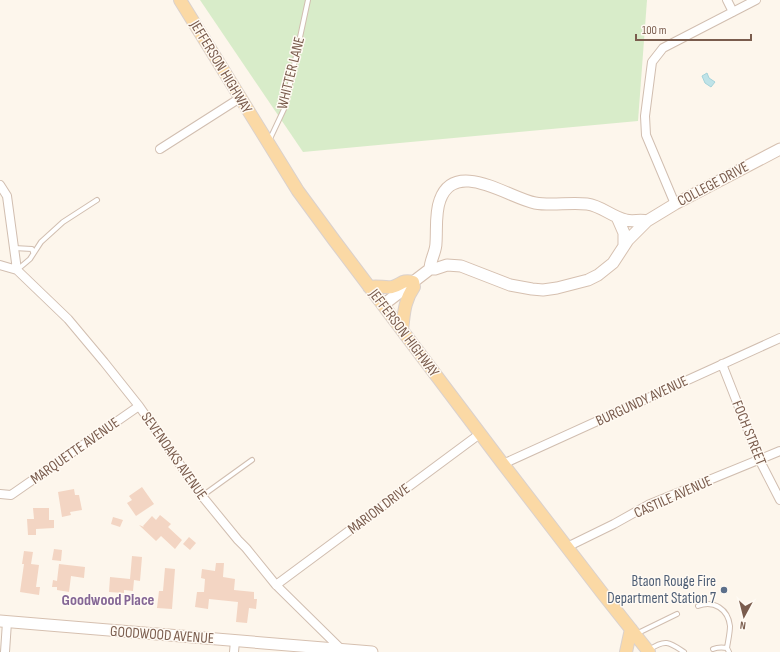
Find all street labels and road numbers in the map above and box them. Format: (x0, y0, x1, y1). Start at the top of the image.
street label: JEFFERSON HIGHWAY (185, 16, 257, 118)
street label: WHITTER LANE (273, 35, 309, 111)
street label: COLLEGE DRIVE (674, 157, 752, 211)
street label: JEFFERSON HIGHWAY (364, 284, 444, 381)
street label: BURGUNDY AVENUE (593, 371, 691, 431)
street label: FOCH STREET (727, 398, 771, 468)
street label: SEVENOAKS AVENUE (137, 409, 211, 503)
street label: MARQUETTE AVENUE (27, 413, 123, 489)
street label: CASTILE AVENUE (631, 471, 715, 523)
street label: MARION DRIVE (344, 479, 414, 539)
street label: GOODWOOD AVENUE (109, 622, 215, 648)

